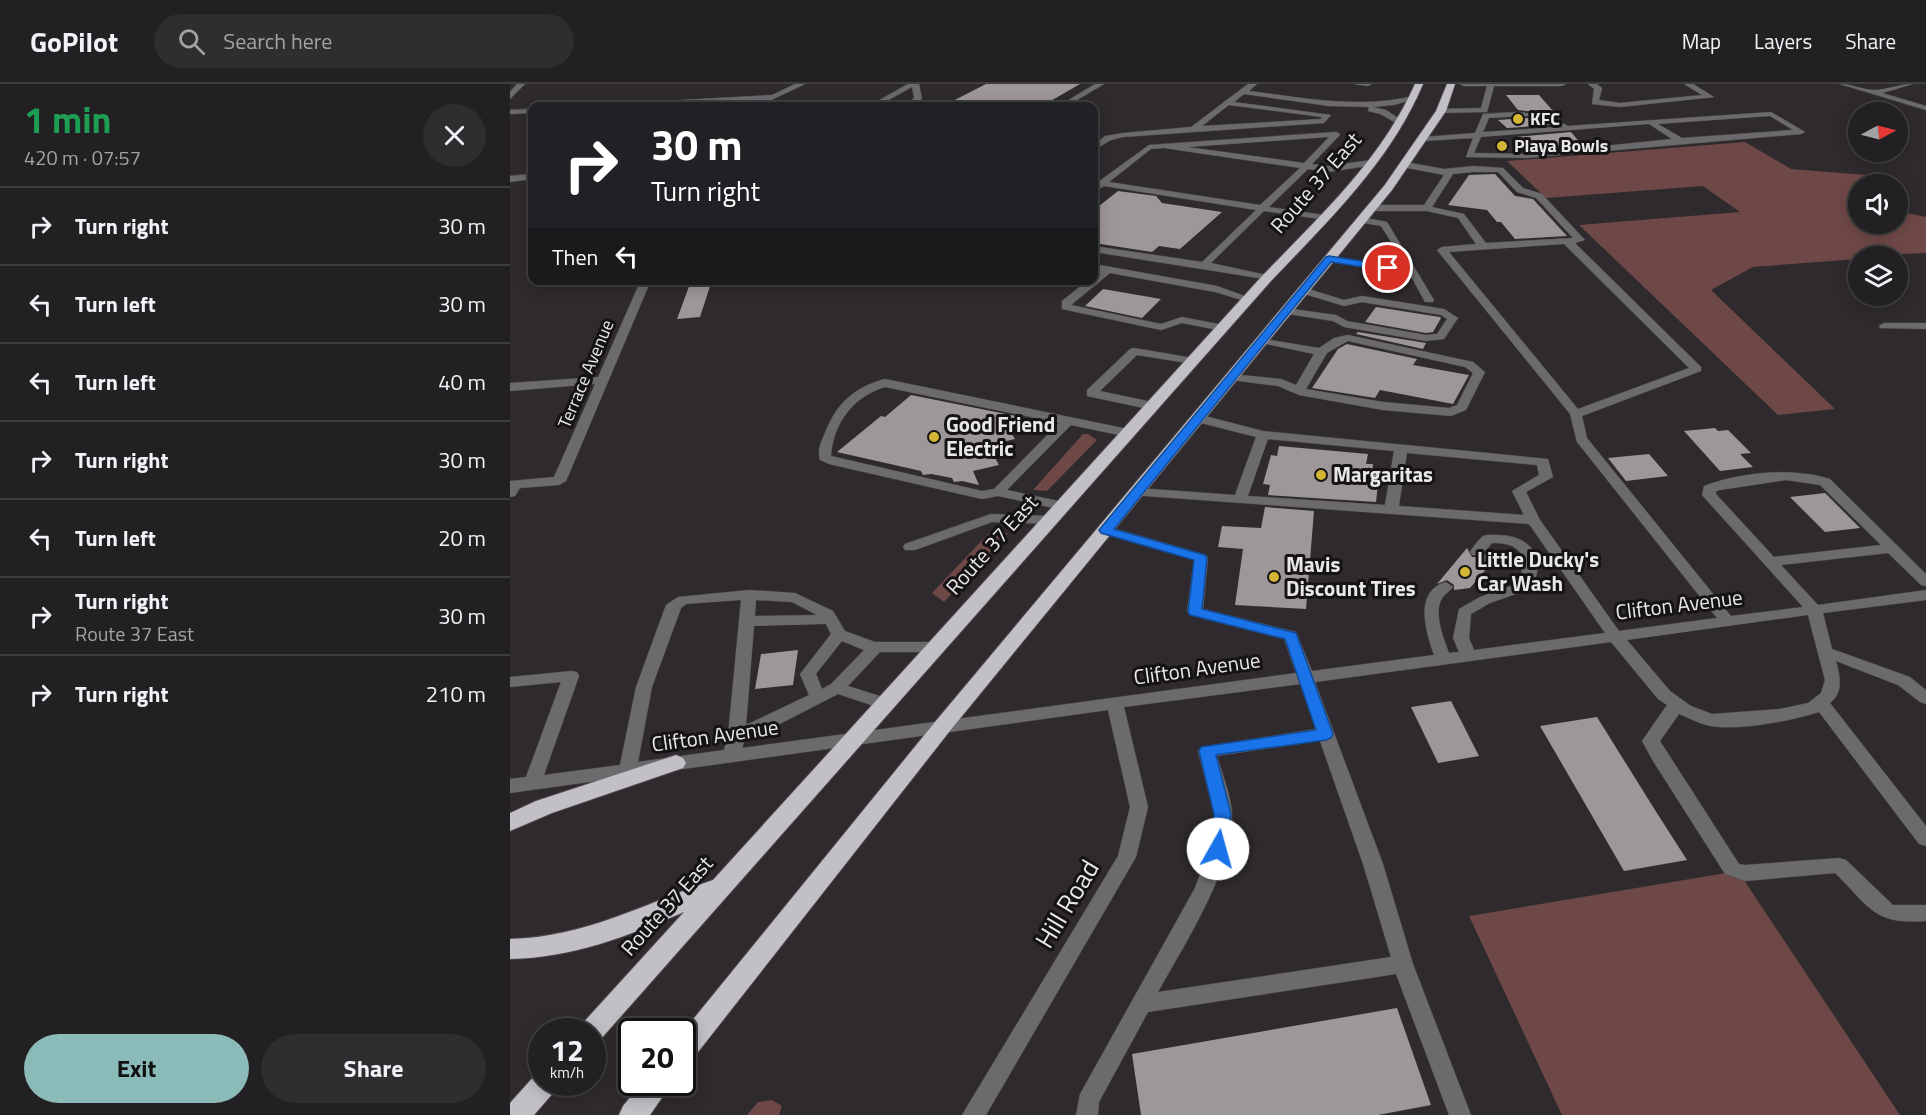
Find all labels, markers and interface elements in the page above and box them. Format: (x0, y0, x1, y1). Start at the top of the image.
search box (154, 14, 574, 68)
text: GoPilot (30, 20, 118, 63)
text: Search here (223, 24, 332, 58)
icon: search (175, 25, 208, 58)
text: Map (1682, 25, 1721, 57)
text: Layers (1754, 25, 1812, 57)
text: Share (1845, 25, 1896, 57)
text: 1 min (24, 92, 111, 147)
north arrow (1848, 102, 1908, 162)
map controls (1848, 102, 1908, 306)
button: close (423, 104, 486, 167)
place label: KFC (1530, 105, 1560, 132)
text: 30 m (651, 112, 743, 176)
marker: KFC (1511, 112, 1525, 126)
street label: Route 37 East (1262, 124, 1369, 240)
icon: right (552, 126, 630, 204)
place label: Playa Bowls (1514, 132, 1608, 159)
marker: Playa Bowls (1495, 139, 1509, 153)
text: 420 m · 07:57 (24, 142, 141, 173)
text: Turn right (651, 170, 760, 211)
button: sound (1848, 174, 1908, 234)
text: Turn right (75, 209, 169, 243)
text: 30 m (438, 209, 486, 243)
icon: right (24, 210, 57, 243)
text: Then (552, 240, 598, 274)
icon: left (610, 240, 643, 273)
pin (1362, 242, 1413, 293)
button: layers (1848, 246, 1908, 306)
icon: arrive (1371, 251, 1404, 284)
text: Turn left (75, 287, 156, 321)
text: 30 m (438, 287, 486, 321)
icon: left (24, 288, 57, 321)
street label: Terrace Avenue (551, 315, 621, 432)
text: Turn left (75, 365, 156, 399)
text: 40 m (438, 365, 486, 399)
icon: left (24, 366, 57, 399)
place label: Good Friend Electric (946, 408, 1055, 464)
marker: Good Friend Electric (927, 430, 941, 444)
text: Turn right (75, 443, 169, 477)
text: 30 m (438, 443, 486, 477)
icon: right (24, 444, 57, 477)
place label: Margaritas (1333, 458, 1433, 490)
marker: Margaritas (1314, 468, 1328, 482)
street label: Route 37 East (938, 487, 1045, 601)
text: Turn left (75, 521, 156, 555)
text: 20 m (438, 521, 486, 555)
icon: left (24, 522, 57, 555)
place label: Little Ducky's Car Wash (1477, 543, 1599, 599)
place label: Mavis Discount Tires (1286, 548, 1416, 604)
marker: Little Ducky's Car Wash (1458, 565, 1472, 579)
marker: Mavis Discount Tires (1267, 570, 1281, 584)
street label: Clifton Avenue (1613, 580, 1744, 628)
text: Turn right (75, 584, 169, 618)
text: 30 m (438, 599, 486, 633)
icon: right (24, 600, 57, 633)
text: Route 37 East (75, 618, 194, 649)
street label: Clifton Avenue (1131, 643, 1262, 693)
text: Turn right (75, 677, 169, 711)
text: 210 m (426, 677, 486, 711)
icon: right (24, 678, 57, 711)
street label: Clifton Avenue (649, 710, 780, 760)
position arrow (1186, 817, 1250, 881)
street label: Route 37 East (613, 848, 720, 962)
street label: Hill Road (1025, 852, 1108, 955)
speed limit sign: 20 (618, 1018, 696, 1096)
text: 12 (550, 1027, 584, 1073)
button: Exit (24, 1034, 249, 1103)
button: Share (261, 1034, 486, 1103)
text: km/h (550, 1061, 584, 1084)

